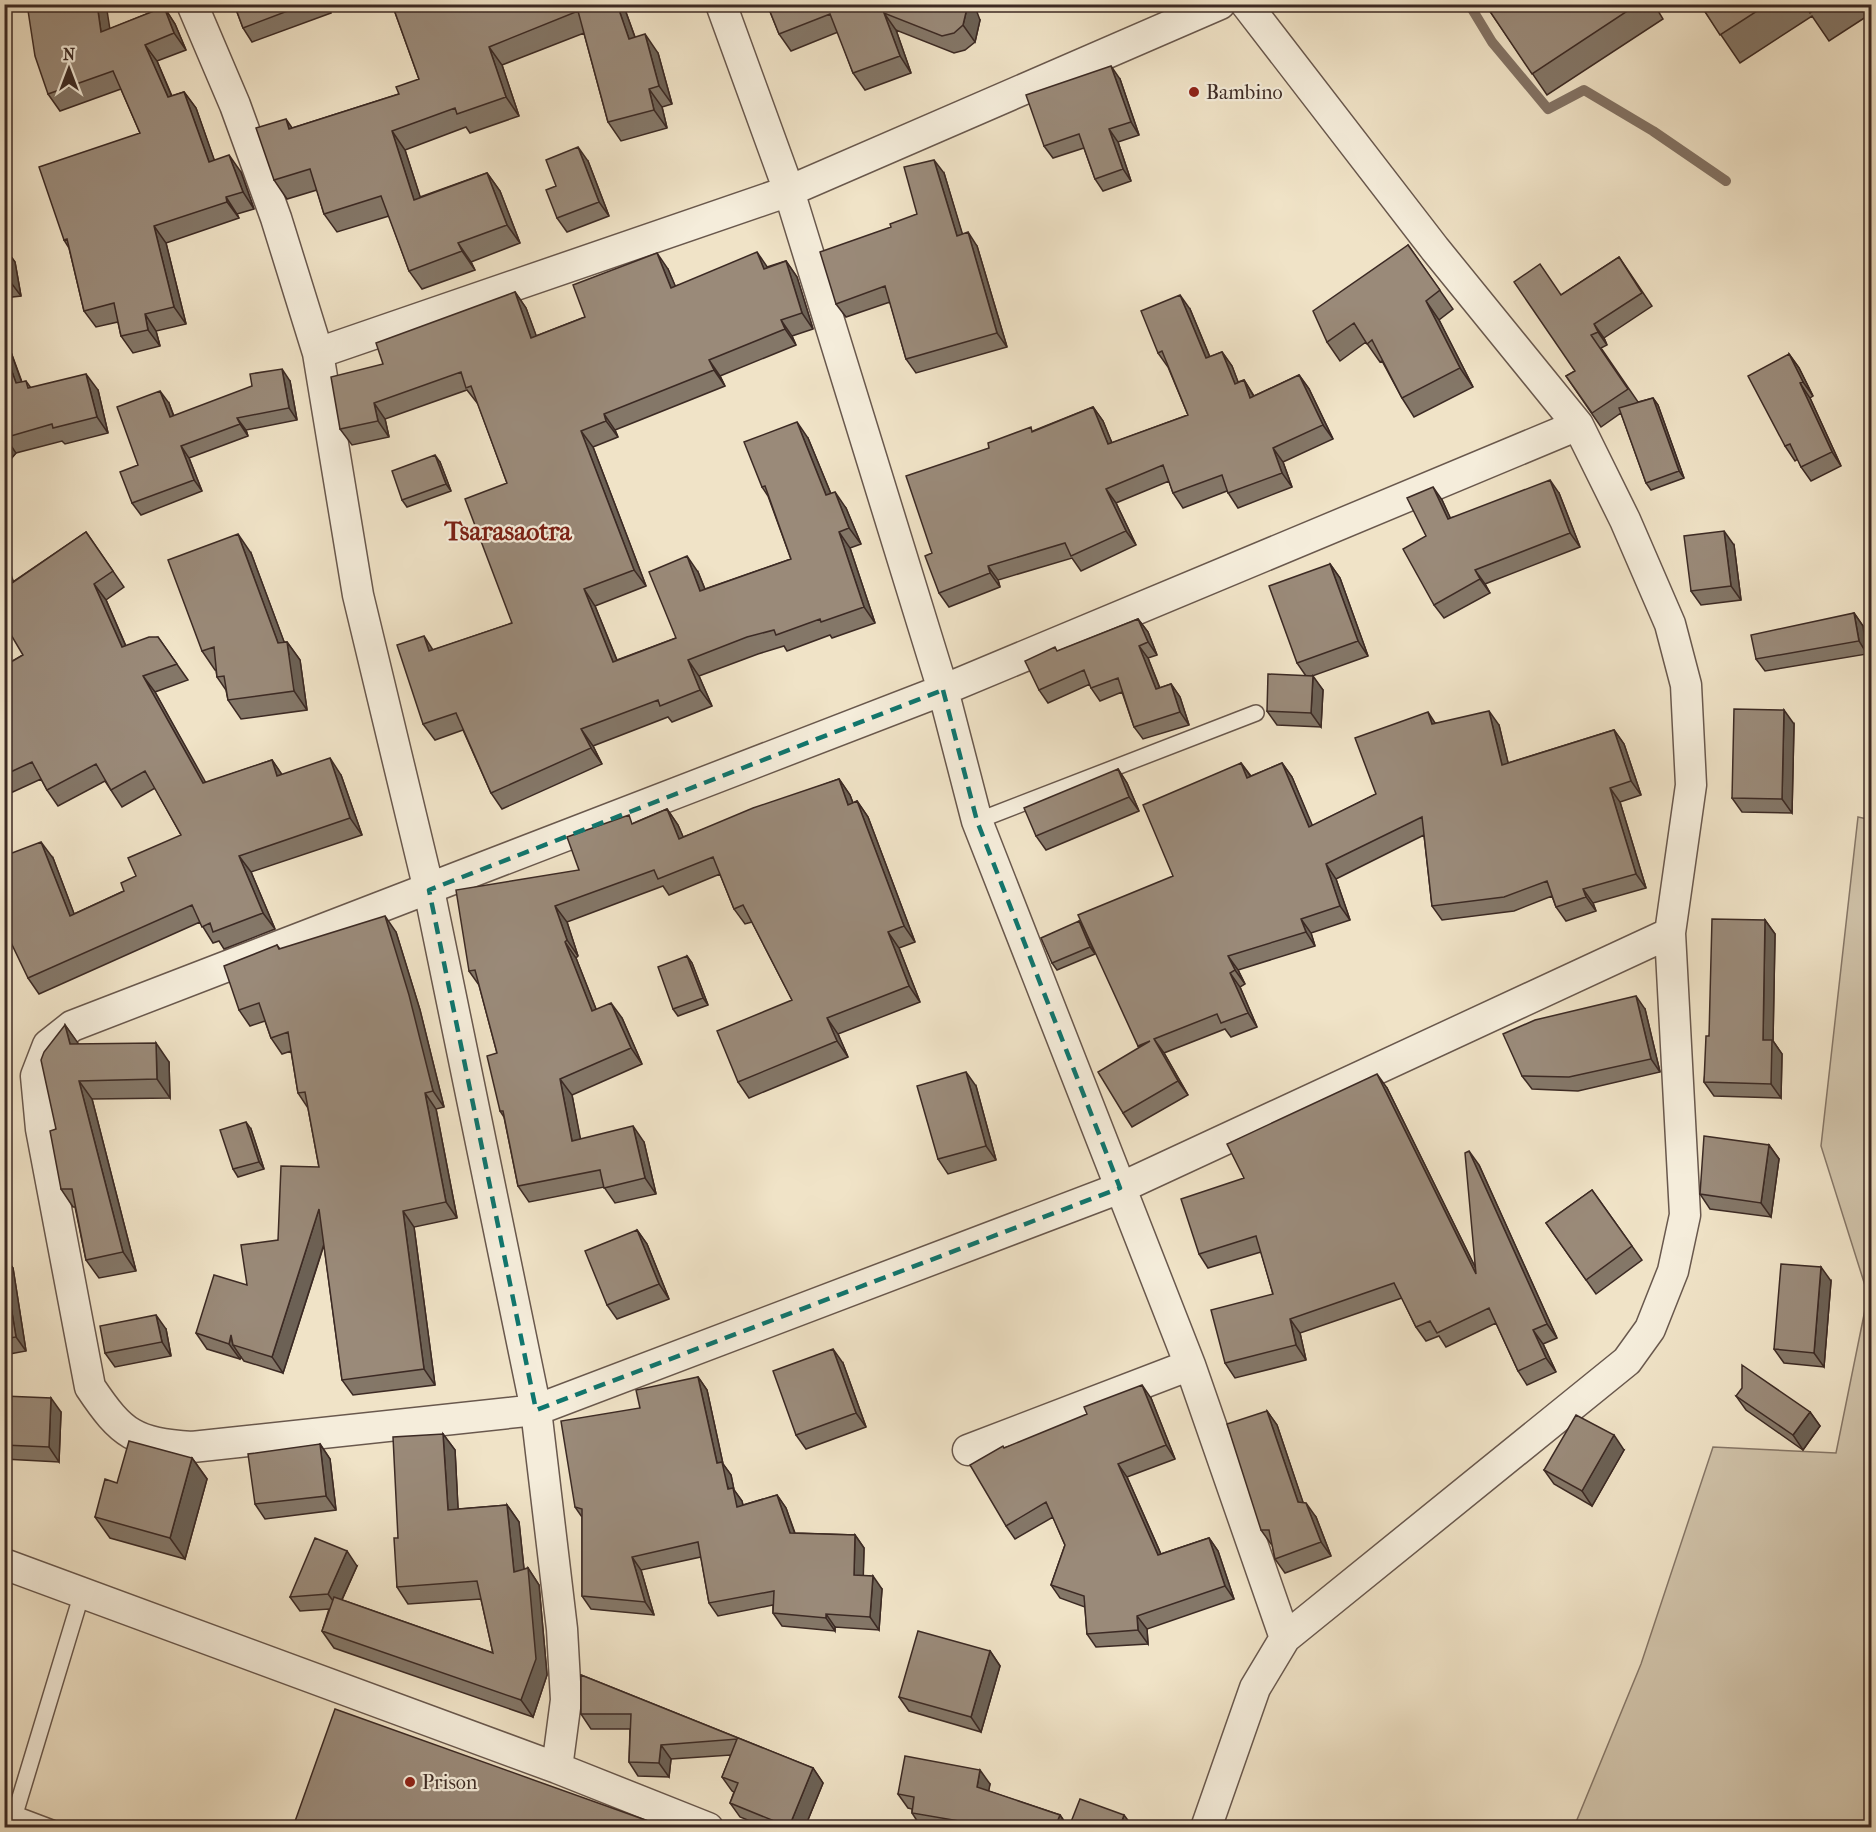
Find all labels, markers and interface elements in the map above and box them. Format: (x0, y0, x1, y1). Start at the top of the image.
north arrow (39, 39, 99, 99)
text: N (63, 45, 76, 64)
place label: Bambino (1206, 81, 1283, 104)
marker: Bambino (1187, 85, 1201, 99)
district label: Tsarasaotra (443, 516, 573, 547)
place label: Prison (422, 1771, 478, 1794)
marker: Prison (403, 1775, 417, 1789)

